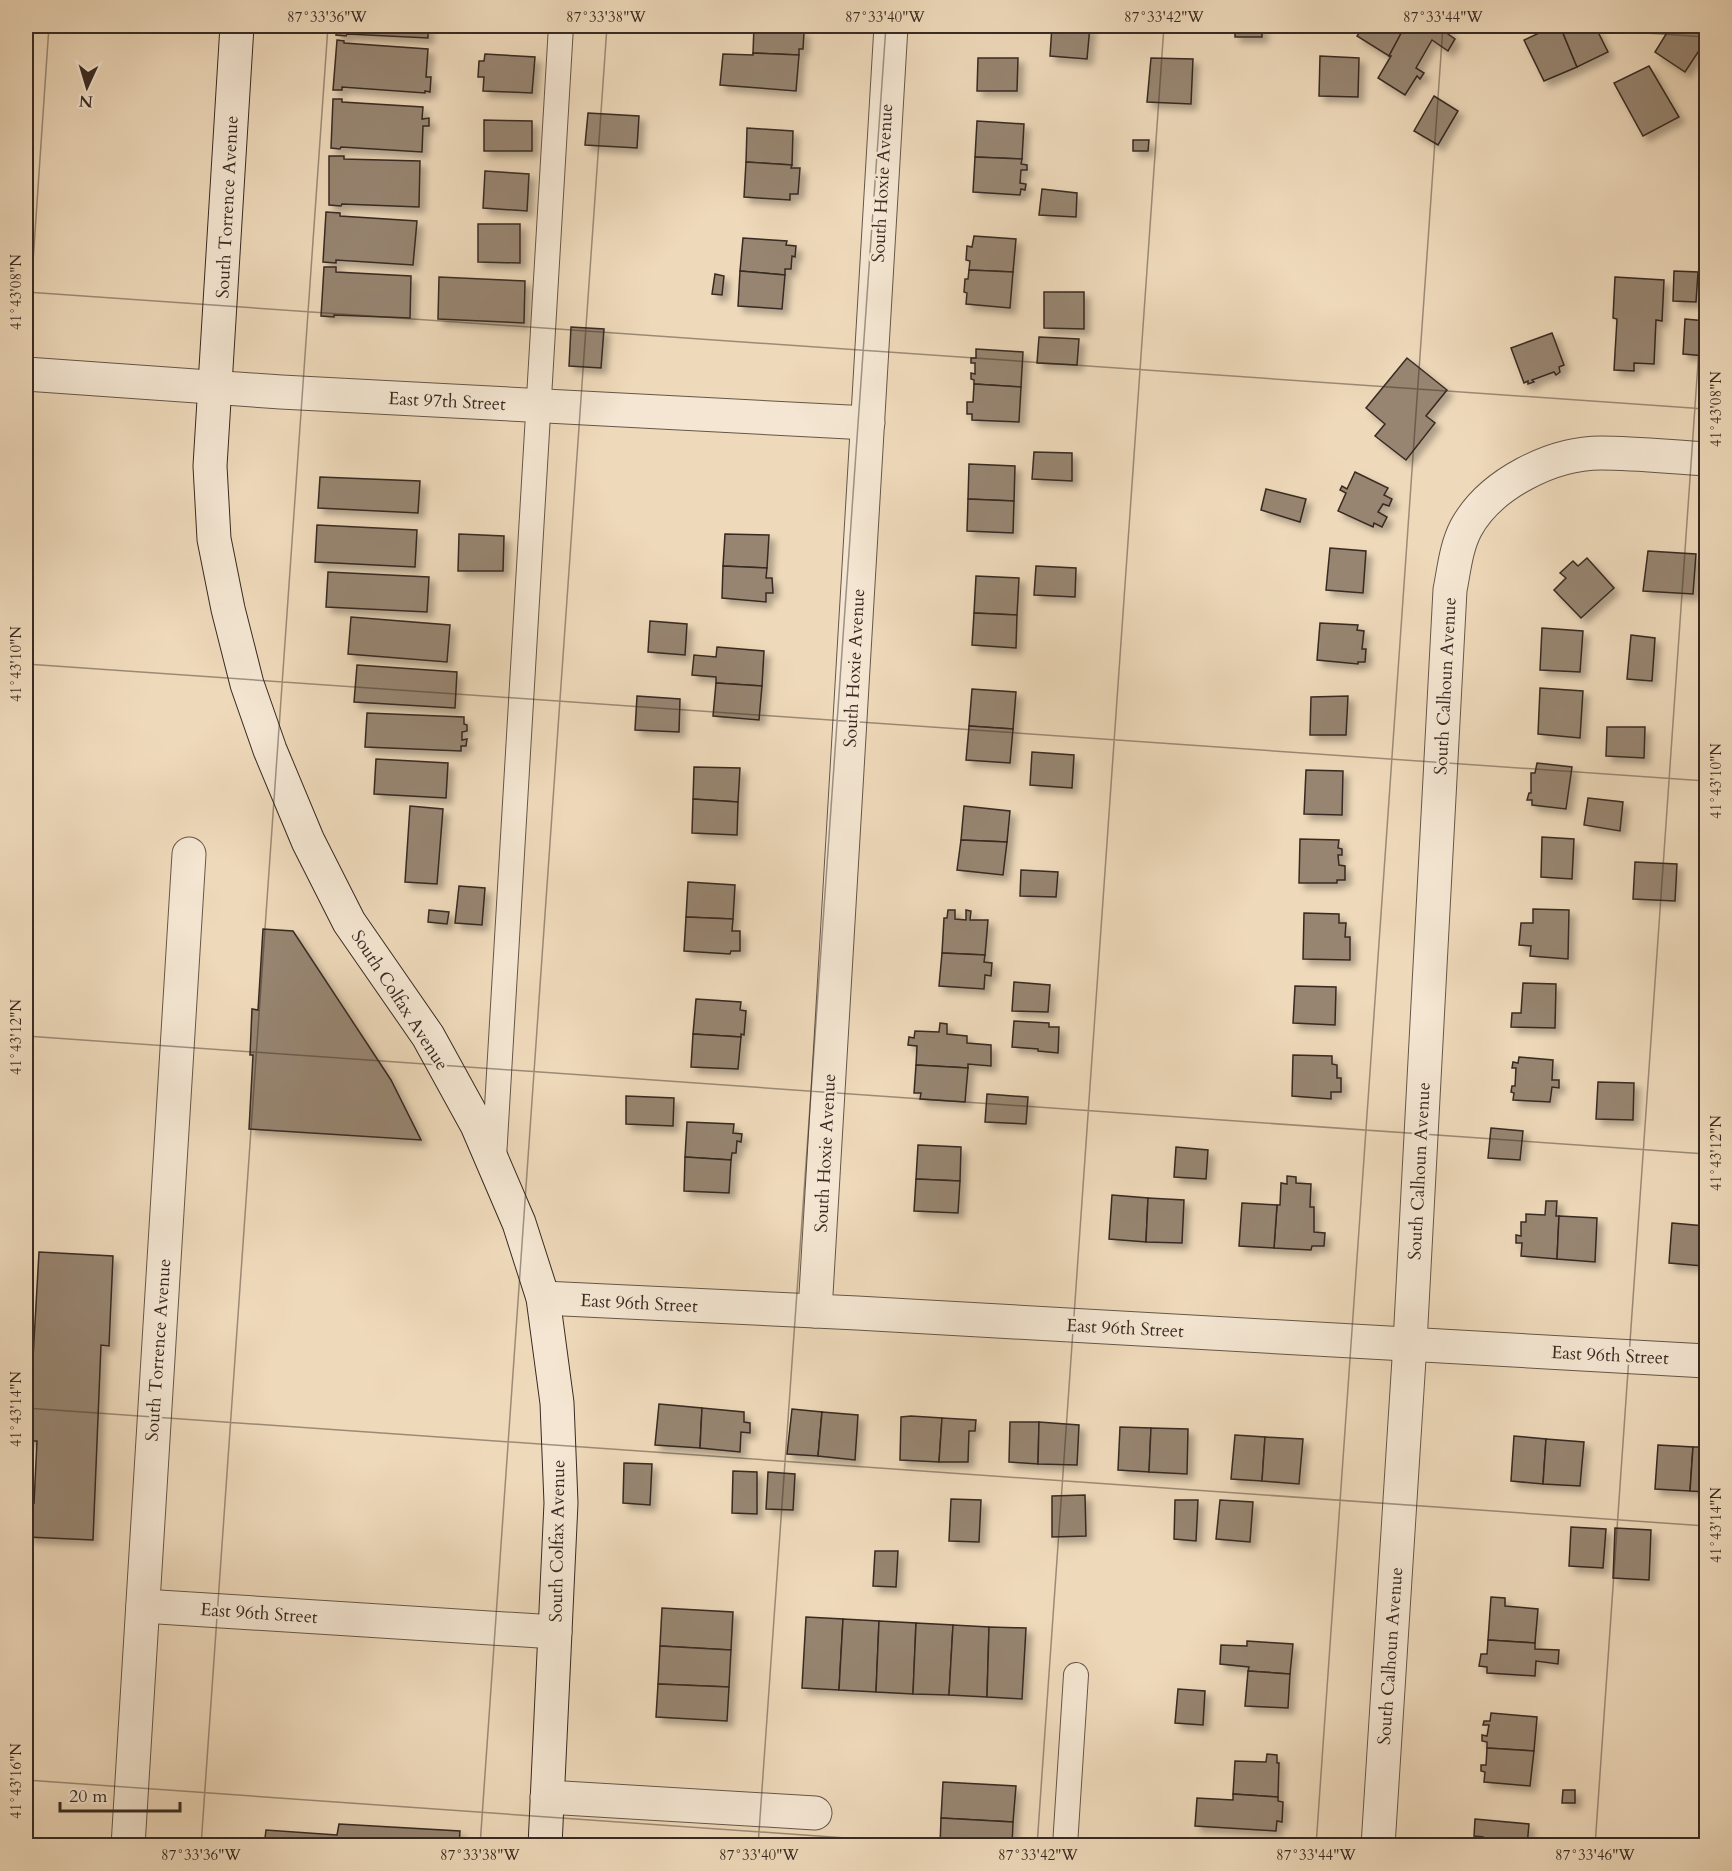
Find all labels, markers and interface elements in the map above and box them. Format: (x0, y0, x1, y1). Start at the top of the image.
text: 87°33'36"W (287, 7, 367, 27)
text: 87°33'38"W (566, 7, 646, 27)
text: 87°33'40"W (845, 7, 925, 27)
text: 87°33'42"W (1124, 7, 1204, 27)
text: 87°33'44"W (1403, 7, 1483, 27)
north arrow (57, 57, 117, 117)
text: N (78, 90, 94, 112)
street label: South Hoxie Avenue (866, 103, 899, 263)
street label: South Torrence Avenue (210, 115, 245, 299)
text: 41°43'08"N (6, 254, 26, 330)
text: 41°43'08"N (1706, 371, 1726, 447)
street label: East 97th Street (388, 386, 507, 417)
street label: South Hoxie Avenue (838, 588, 871, 748)
street label: South Calhoun Avenue (1428, 596, 1463, 776)
text: 41°43'10"N (6, 626, 26, 702)
text: 41°43'10"N (1706, 743, 1726, 819)
street label: South Colfax Avenue (345, 925, 454, 1075)
text: 41°43'12"N (6, 999, 26, 1075)
street label: South Hoxie Avenue (809, 1073, 842, 1233)
street label: South Calhoun Avenue (1402, 1081, 1437, 1261)
text: 41°43'12"N (1706, 1115, 1726, 1191)
street label: South Torrence Avenue (140, 1258, 177, 1442)
street label: East 96th Street (580, 1288, 699, 1319)
street label: East 96th Street (1066, 1313, 1185, 1344)
street label: East 96th Street (1551, 1340, 1670, 1371)
text: 41°43'14"N (6, 1371, 26, 1447)
street label: South Colfax Avenue (544, 1460, 571, 1622)
text: 41°43'14"N (1706, 1487, 1726, 1563)
street label: South Calhoun Avenue (1372, 1566, 1409, 1746)
street label: East 96th Street (199, 1597, 319, 1630)
text: 41°43'16"N (6, 1743, 26, 1819)
scale bar (60, 1775, 180, 1813)
text: 20 m (69, 1784, 108, 1809)
text: 87°33'36"W (161, 1845, 241, 1865)
text: 87°33'38"W (440, 1845, 520, 1865)
text: 87°33'40"W (719, 1845, 799, 1865)
text: 87°33'42"W (998, 1845, 1078, 1865)
text: 87°33'44"W (1276, 1845, 1356, 1865)
text: 87°33'46"W (1555, 1845, 1635, 1865)

